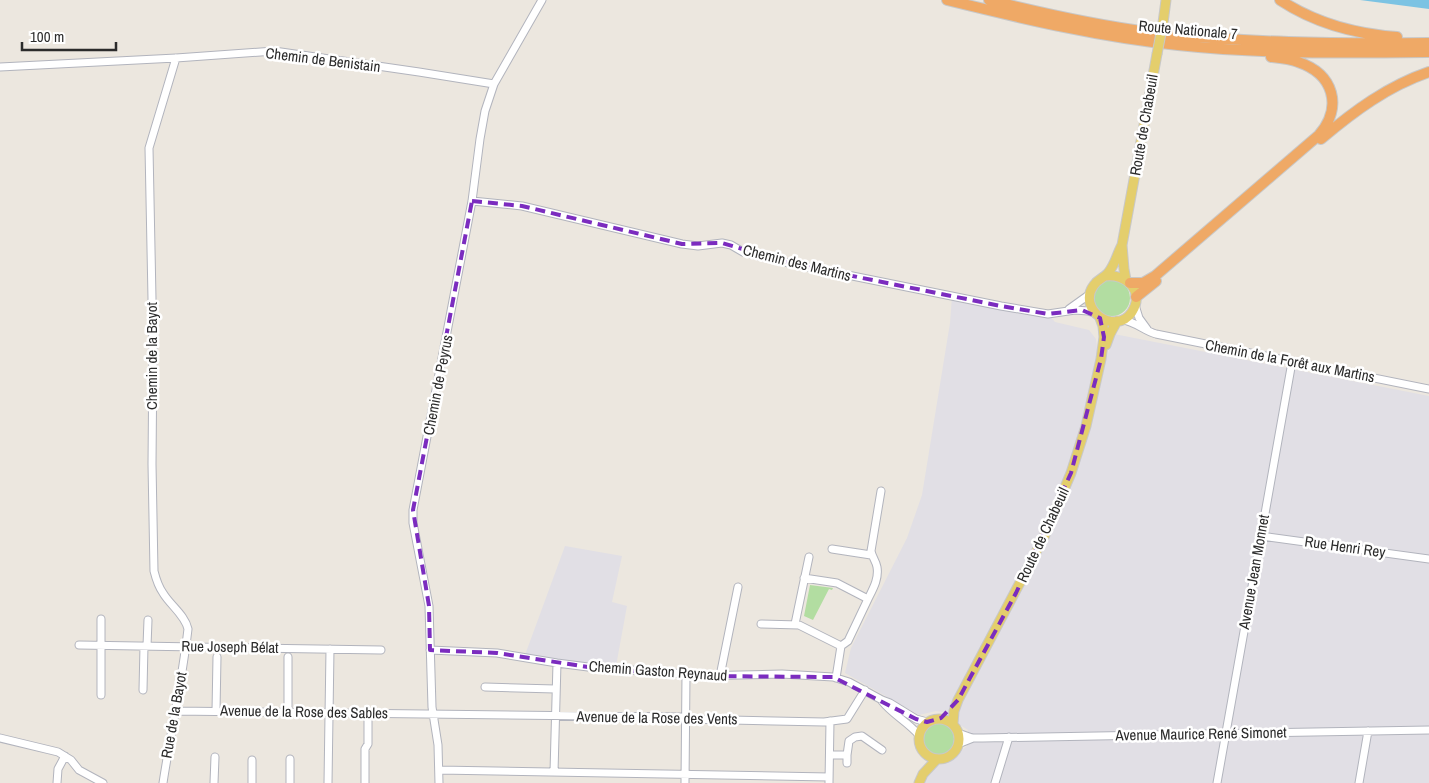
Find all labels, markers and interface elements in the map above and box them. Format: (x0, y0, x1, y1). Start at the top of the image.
street label: Route Nationale 7 (1138, 15, 1239, 44)
scale bar (22, 20, 116, 52)
text: 100 m (30, 26, 64, 47)
street label: Chemin de Benistain (264, 42, 382, 77)
street label: Route de Chabeuil (1124, 73, 1163, 177)
street label: Chemin des Martins (741, 239, 853, 286)
street label: Chemin de la Bayot (141, 301, 162, 410)
street label: Chemin de Peyrus (417, 333, 458, 437)
street label: Chemin de la Forêt aux Martins (1203, 334, 1377, 387)
street label: Route de Chabeuil (1011, 484, 1074, 586)
street label: Avenue Jean Monnet (1233, 512, 1274, 632)
street label: Rue Henri Rey (1303, 530, 1388, 563)
street label: Rue Joseph Bélat (181, 635, 279, 658)
street label: Chemin Gaston Reynaud (588, 655, 728, 686)
street label: Rue de la Bayot (156, 669, 192, 760)
street label: Avenue de la Rose des Sables (219, 700, 388, 723)
street label: Avenue de la Rose des Vents (575, 706, 738, 729)
street label: Avenue Maurice René Simonet (1114, 721, 1287, 746)

